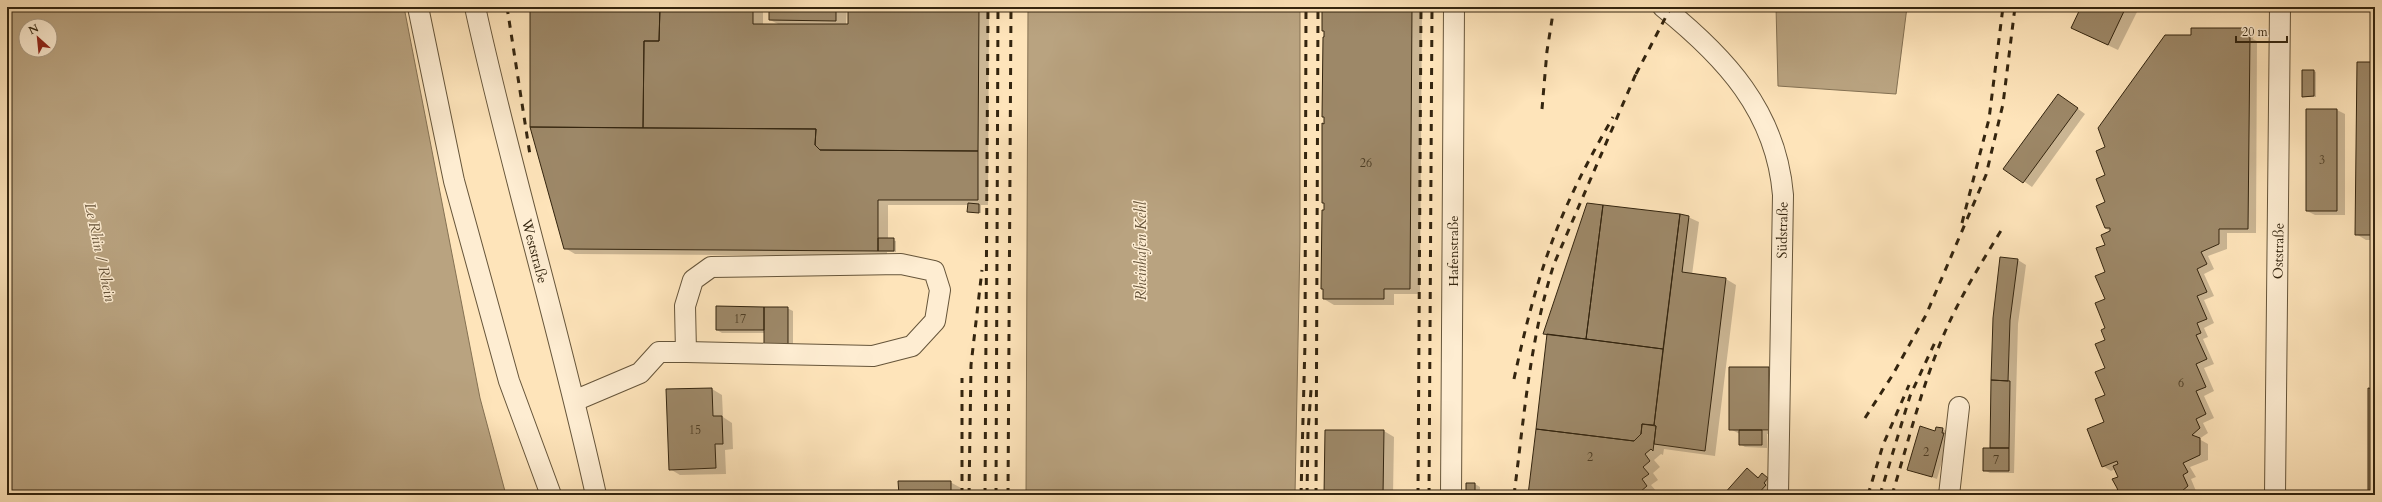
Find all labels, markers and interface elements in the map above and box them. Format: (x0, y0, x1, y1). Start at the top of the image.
north arrow (18, 18, 58, 58)
scale bar (2236, 18, 2287, 44)
text: N (26, 20, 42, 38)
text: 20 m (2242, 24, 2269, 40)
house number: 3 (2319, 152, 2325, 168)
house number: 26 (1360, 155, 1372, 171)
water label: Le Rhin / Rhein (80, 201, 120, 304)
water label: Rheinhafen Kehl (1131, 201, 1151, 301)
street label: Südstraße (1773, 201, 1792, 259)
street label: Hafenstraße (1444, 215, 1463, 287)
street label: Weststraße (517, 216, 552, 285)
street label: Oststraße (2269, 223, 2288, 279)
house number: 17 (734, 311, 746, 327)
house number: 6 (2178, 375, 2184, 391)
house number: 15 (689, 422, 701, 438)
house number: 2 (1923, 444, 1929, 460)
house number: 2 (1587, 449, 1593, 465)
house number: 7 (1993, 452, 1999, 468)

